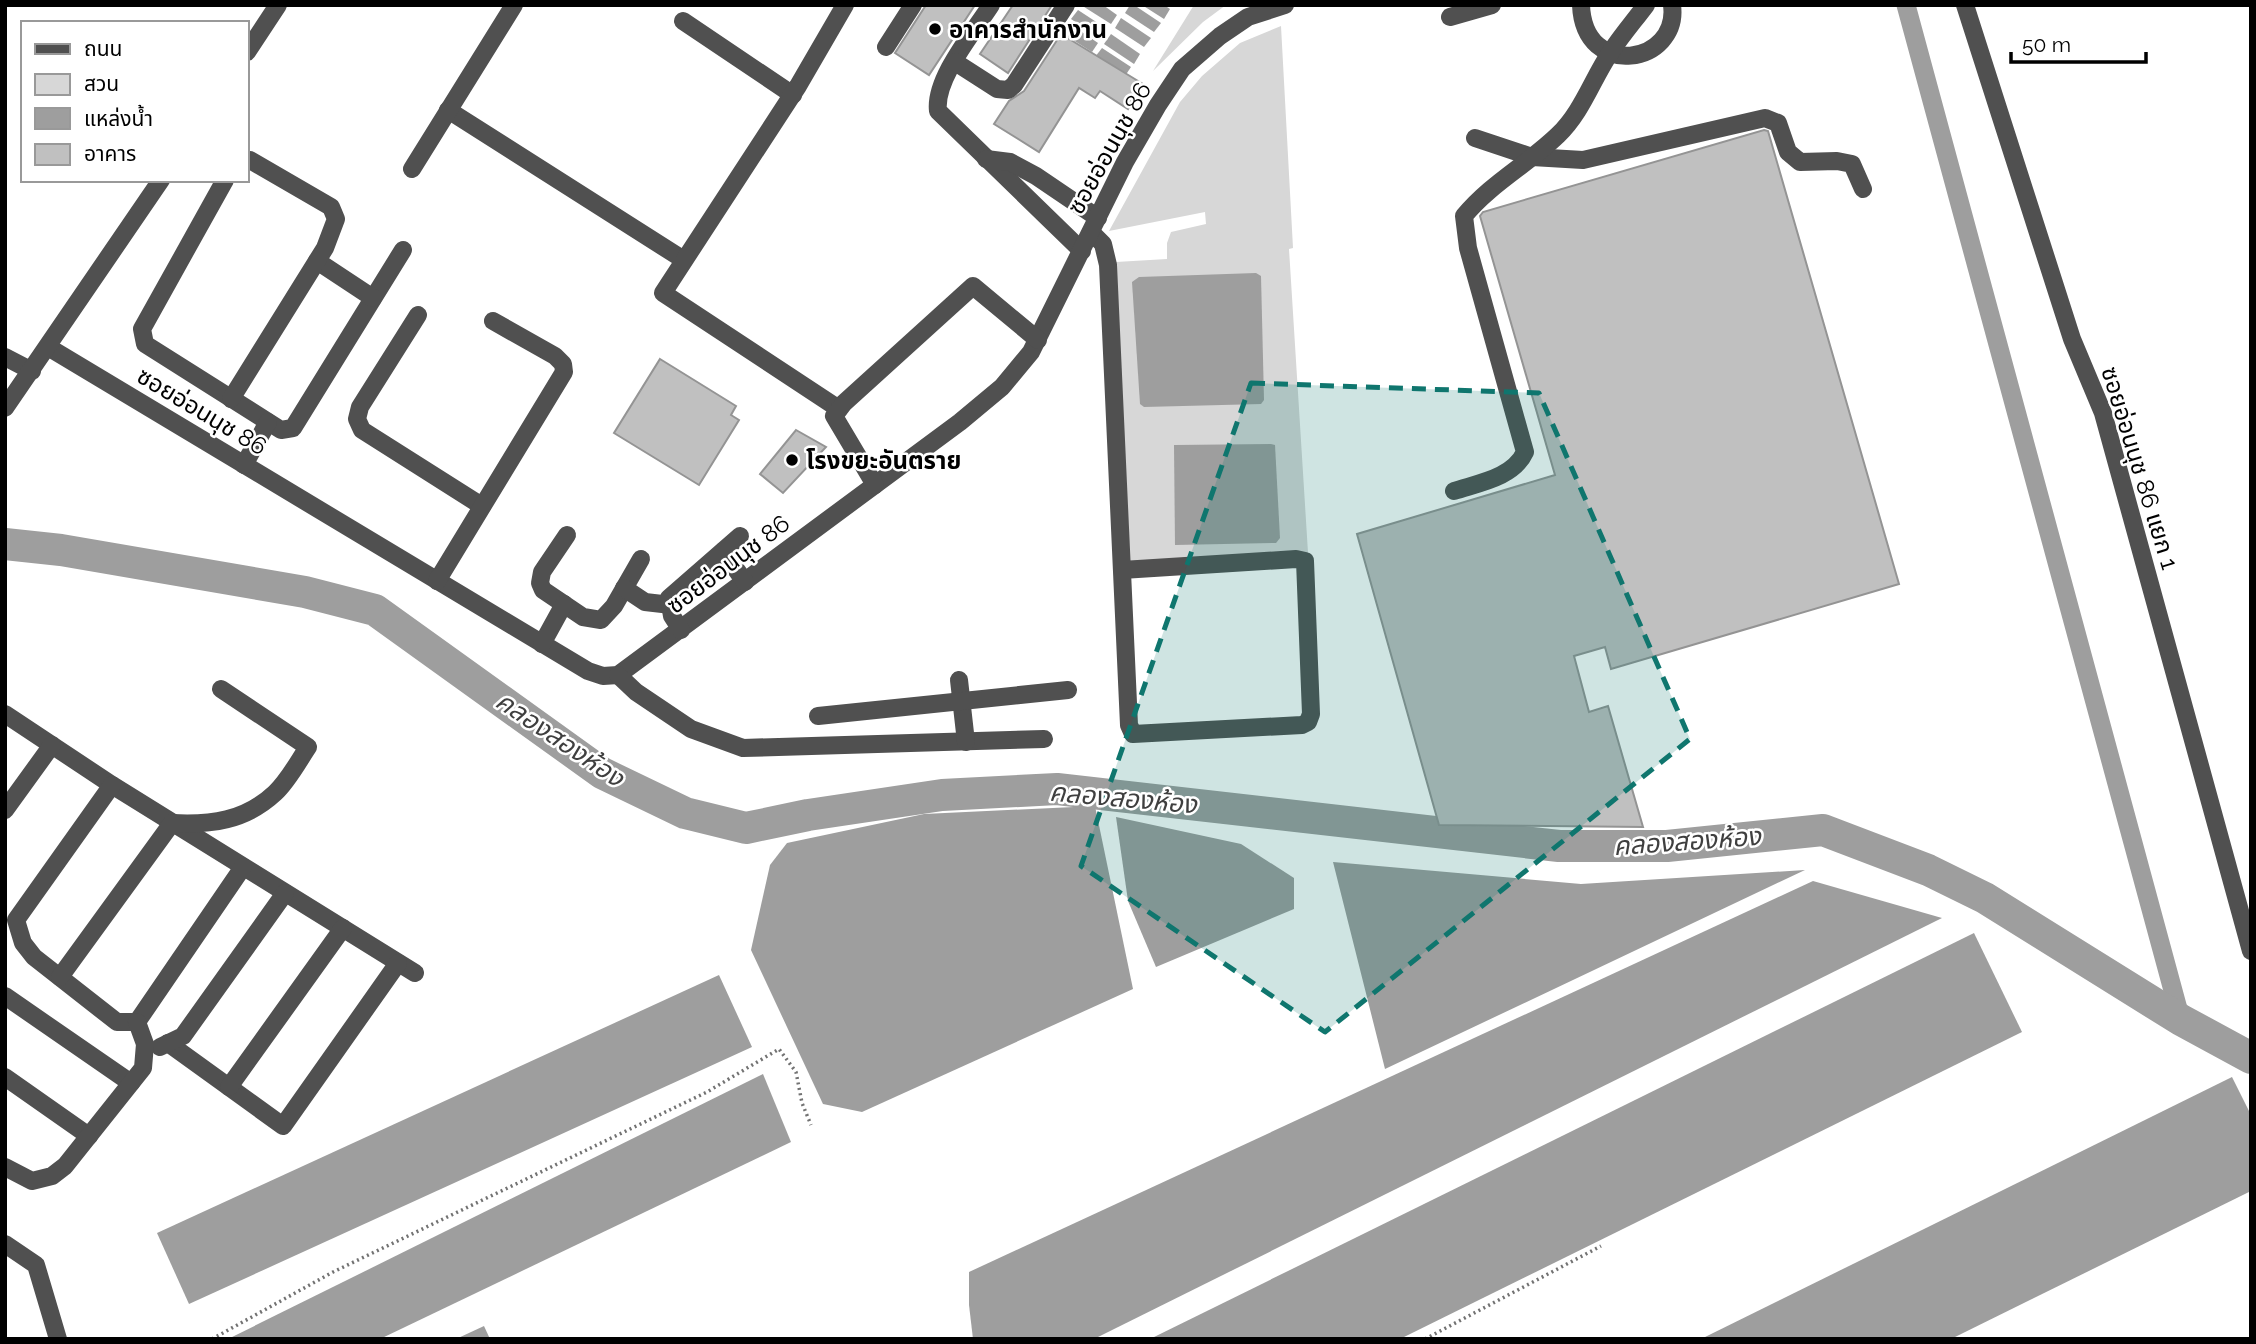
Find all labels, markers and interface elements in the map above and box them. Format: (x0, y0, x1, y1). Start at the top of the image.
place label: อาคารสำนักงาน (949, 15, 1107, 44)
legend (21, 21, 248, 182)
marker: อาคารสำนักงาน (927, 21, 943, 37)
scale bar (2011, 21, 2146, 65)
text: 50 m (2022, 32, 2071, 57)
text: ถนน (84, 36, 122, 61)
text: สวน (84, 71, 119, 96)
street label: ซอยอ่อนนุช 86 (1061, 77, 1158, 220)
text: แหล่งน้ำ (84, 104, 153, 131)
text: อาคาร (84, 141, 136, 166)
street label: ซอยอ่อนนุช 86 (131, 361, 272, 462)
street label: ซอยอ่อนนุช 86 แยก 1 (2094, 363, 2185, 573)
place label: โรงขยะอันตราย (806, 446, 961, 475)
marker: โรงขยะอันตราย (784, 452, 800, 468)
street label: ซอยอ่อนนุช 86 (661, 508, 796, 620)
water label: คลองสองห้อง (490, 685, 630, 793)
water label: คลองสองห้อง (1048, 777, 1199, 819)
water label: คลองสองห้อง (1612, 821, 1763, 861)

